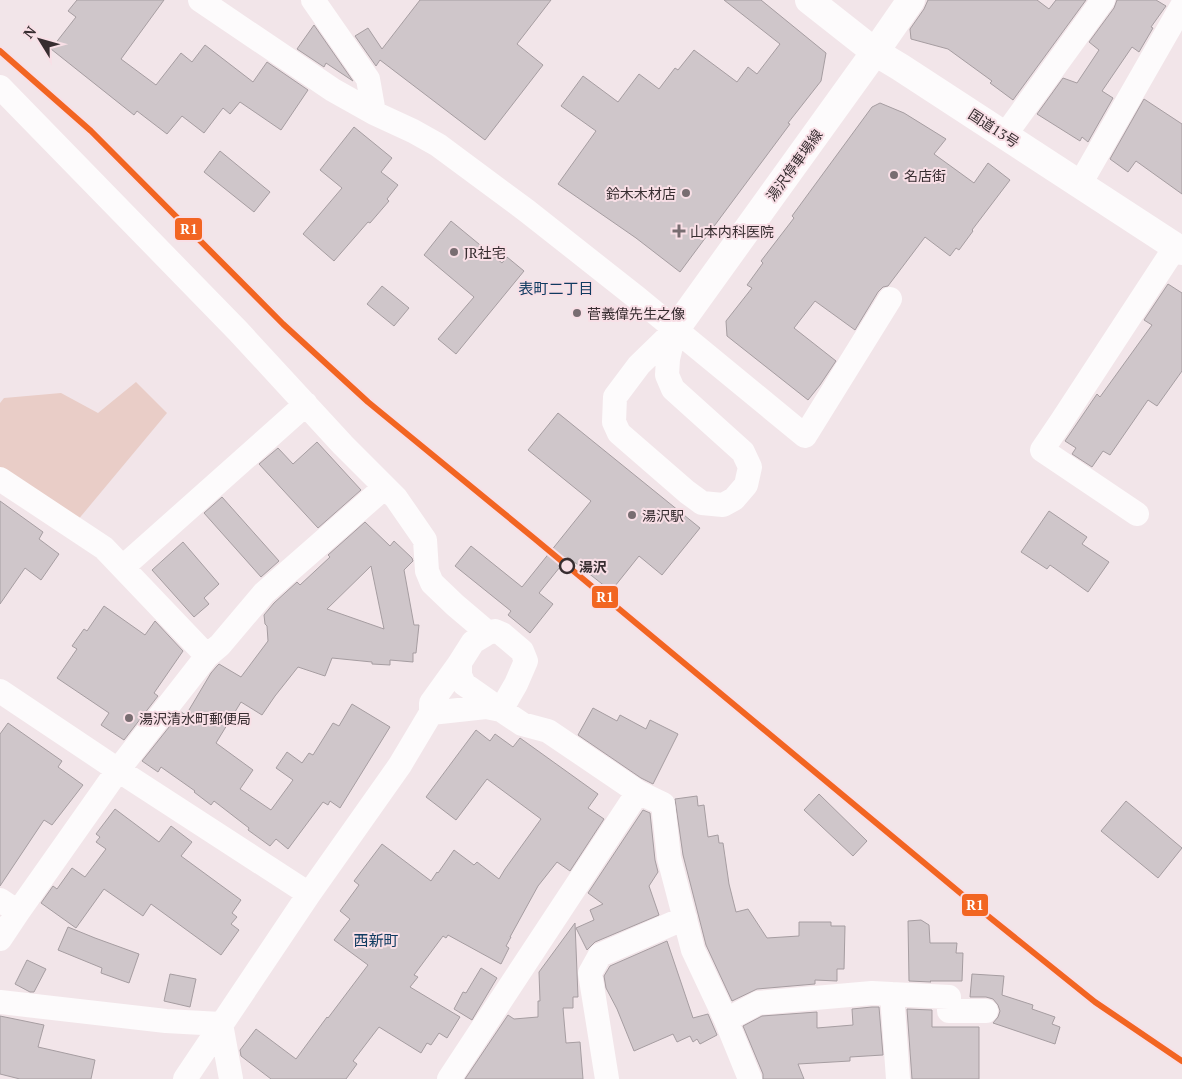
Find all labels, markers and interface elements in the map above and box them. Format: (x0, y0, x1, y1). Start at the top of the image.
north arrow (15, 15, 65, 65)
text: N (18, 22, 40, 42)
street label: 国道13号 (965, 105, 1023, 151)
street label: 湯沢停車場線 (762, 125, 826, 205)
place label: 名店街 (904, 166, 946, 185)
marker: 名店街 (888, 169, 900, 181)
place label: 鈴木木材店 (606, 184, 676, 203)
marker: 鈴木木材店 (680, 187, 692, 199)
line badge: R1 (174, 217, 203, 241)
text: R1 (180, 219, 198, 238)
place label: 山本内科医院 (690, 222, 774, 241)
marker: 山本内科医院 (672, 224, 686, 238)
place label: JR社宅 (464, 243, 506, 262)
marker: JR社宅 (448, 246, 460, 258)
district label: 表町二丁目 (518, 278, 594, 298)
place label: 菅義偉先生之像 (587, 304, 685, 323)
marker: 菅義偉先生之像 (571, 307, 583, 319)
place label: 湯沢駅 (642, 506, 684, 525)
marker: 湯沢駅 (626, 509, 638, 521)
place label: 湯沢 (579, 557, 607, 576)
marker: 湯沢 (559, 558, 575, 574)
line badge: R1 (591, 585, 619, 609)
text: R1 (596, 587, 614, 606)
place label: 湯沢清水町郵便局 (139, 709, 251, 728)
marker: 湯沢清水町郵便局 (123, 712, 135, 724)
line badge: R1 (961, 893, 989, 917)
text: R1 (966, 895, 984, 914)
district label: 西新町 (353, 930, 399, 950)

